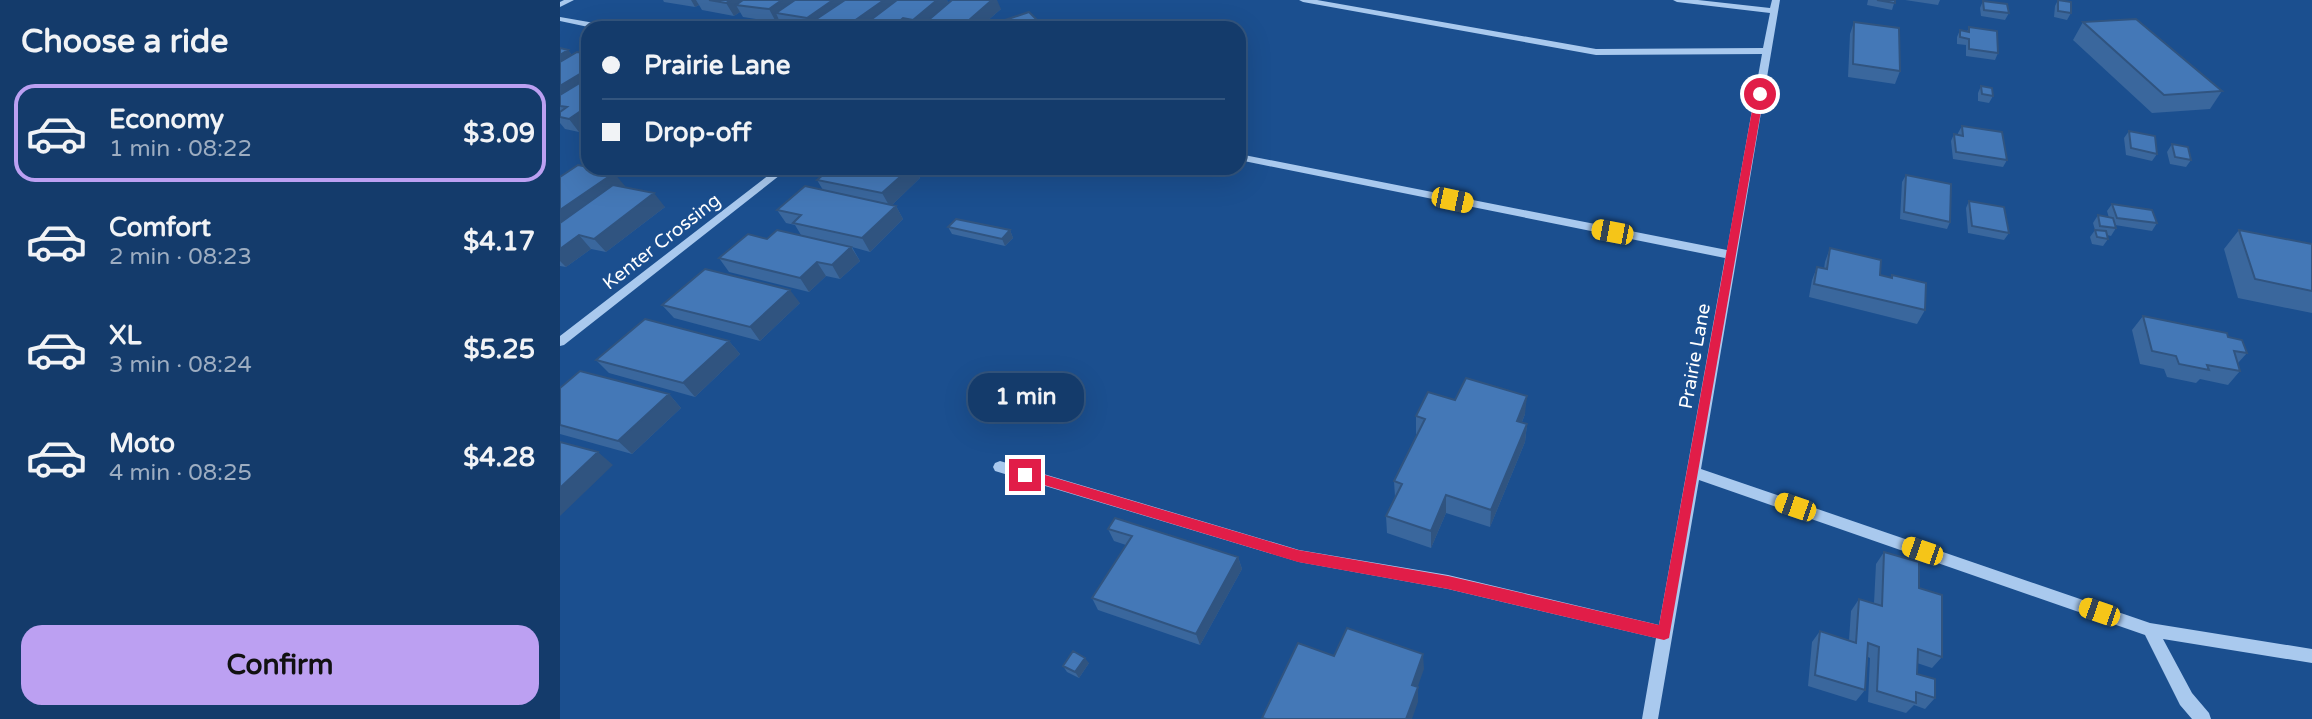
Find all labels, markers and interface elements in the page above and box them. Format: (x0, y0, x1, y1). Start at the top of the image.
text: Choose a ride (21, 23, 228, 61)
text: Prairie Lane (644, 50, 790, 81)
route start (1744, 78, 1776, 110)
icon: car (25, 102, 88, 165)
text: Economy (109, 104, 224, 135)
text: Drop-off (644, 117, 751, 148)
text: $3.09 (463, 118, 535, 149)
text: 1 min · 08:22 (109, 135, 252, 163)
car (1430, 185, 1475, 215)
street label: Kenter Crossing (598, 189, 725, 294)
icon: car (25, 210, 88, 273)
text: Comfort (109, 212, 211, 243)
car (1590, 218, 1635, 246)
text: $4.17 (463, 226, 535, 257)
text: 2 min · 08:23 (109, 243, 252, 271)
street label: Prairie Lane (1675, 302, 1715, 411)
icon: car (25, 318, 88, 381)
text: XL (109, 320, 141, 351)
text: $5.25 (463, 334, 535, 365)
text: 3 min · 08:24 (109, 351, 252, 379)
callout: 1 min (967, 374, 1083, 422)
text: 1 min (995, 383, 1057, 411)
icon: car (25, 426, 88, 489)
text: Moto (109, 428, 175, 459)
text: $4.28 (463, 442, 535, 473)
text: 4 min · 08:25 (109, 459, 252, 487)
route end (1009, 459, 1041, 491)
car (1772, 490, 1819, 524)
car (1899, 534, 1946, 568)
car (2076, 595, 2123, 629)
button: Confirm (21, 625, 539, 705)

